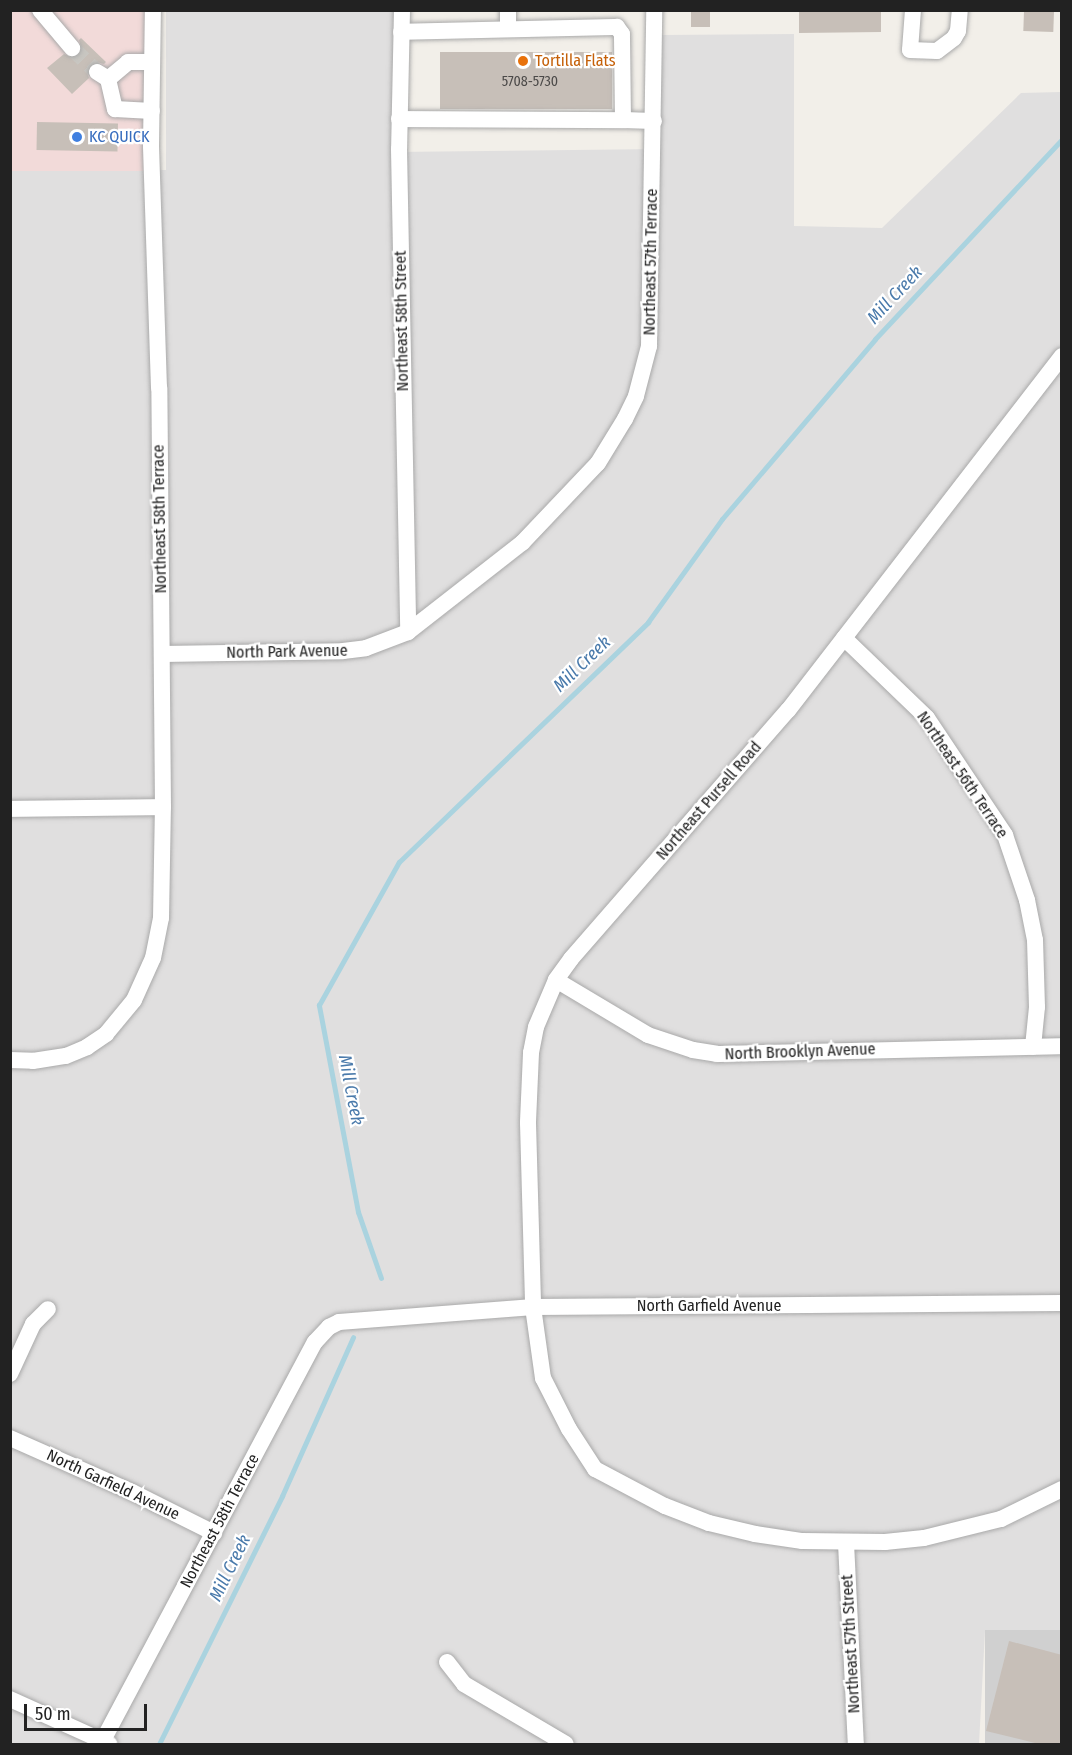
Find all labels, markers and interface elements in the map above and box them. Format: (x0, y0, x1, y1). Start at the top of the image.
place label: Tortilla Flats (535, 51, 616, 71)
marker: Tortilla Flats (516, 54, 530, 68)
house number: 5708-5730 (502, 74, 558, 90)
place label: KC QUICK (89, 127, 149, 147)
marker: KC QUICK (70, 130, 84, 144)
street label: Northeast 57th Terrace (640, 188, 662, 336)
street label: Northeast 58th Street (391, 250, 413, 392)
water label: Mill Creek (863, 262, 927, 328)
street label: Northeast 58th Terrace (149, 444, 171, 594)
water label: Mill Creek (549, 631, 615, 697)
street label: North Park Avenue (226, 641, 348, 663)
street label: Northeast 56th Terrace (912, 708, 1012, 842)
street label: Northeast Pursell Road (652, 738, 766, 864)
street label: North Brooklyn Avenue (724, 1040, 876, 1064)
water label: Mill Creek (334, 1053, 368, 1127)
street label: North Garfield Avenue (637, 1296, 781, 1316)
street label: North Garfield Avenue (43, 1446, 183, 1524)
street label: Northeast 58th Terrace (177, 1451, 263, 1591)
water label: Mill Creek (205, 1531, 255, 1605)
street label: Northeast 57th Street (838, 1574, 864, 1714)
scale bar (27, 1692, 150, 1730)
text: 50 m (35, 1703, 71, 1725)

